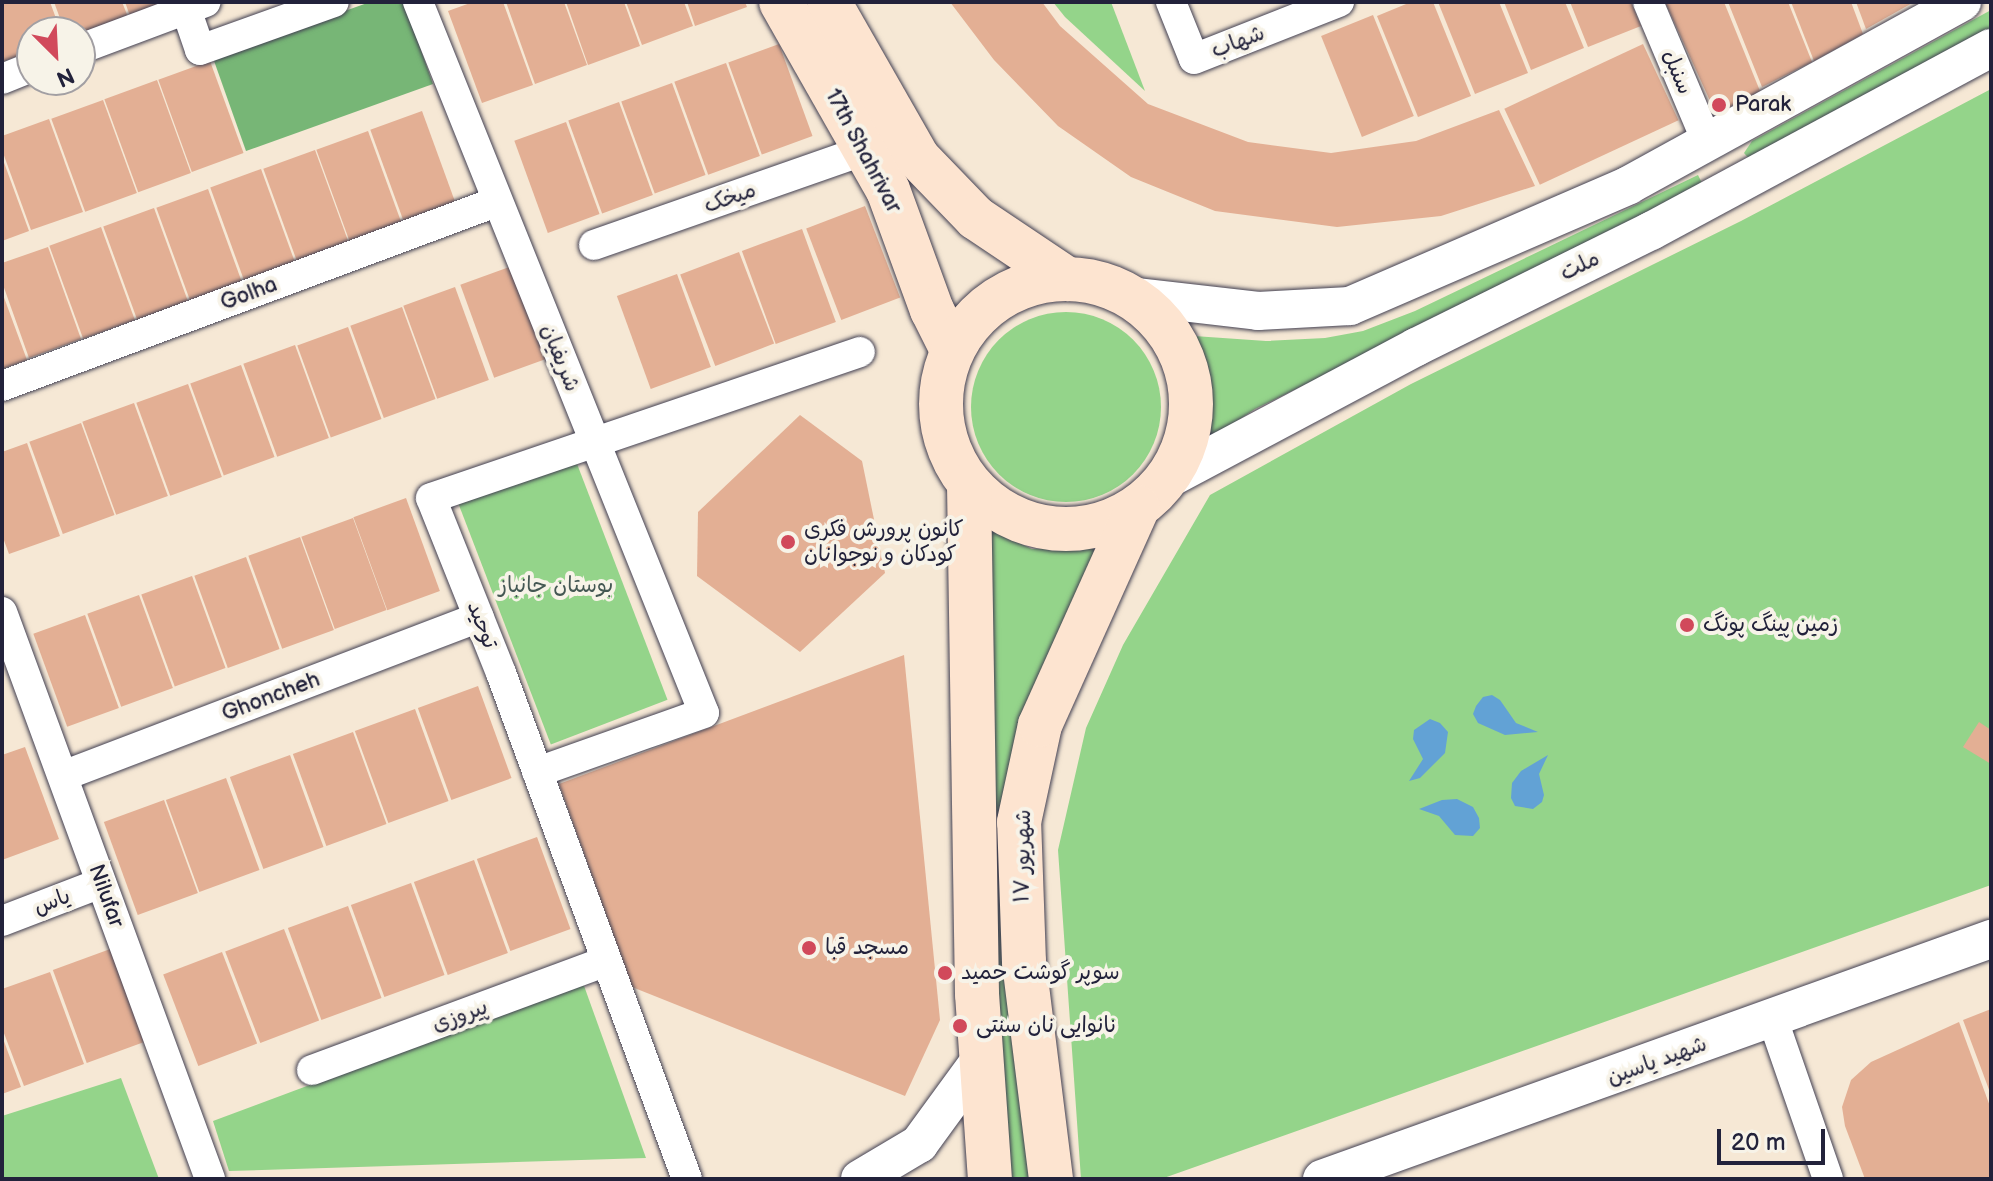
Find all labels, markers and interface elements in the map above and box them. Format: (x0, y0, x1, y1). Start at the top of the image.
north arrow (16, 16, 96, 96)
street label: شهاب (1208, 20, 1268, 64)
street label: سنبل (1656, 46, 1698, 98)
text: N (52, 61, 78, 92)
street label: 17th Shahrivar (819, 84, 907, 218)
place label: Parak (1735, 92, 1791, 118)
marker: Parak (1710, 96, 1728, 114)
street label: میخک (701, 177, 759, 219)
street label: ملت (1556, 245, 1604, 287)
street label: Golha (217, 271, 281, 317)
street label: شریفیان (535, 320, 585, 396)
place label: کانون پرورش فکری کودکان و نوجوانان (804, 516, 964, 568)
marker: کانون پرورش فکری کودکان و نوجوانان (779, 533, 797, 551)
park label: بوستان جانباز (499, 573, 613, 599)
street label: توحید (461, 598, 503, 652)
place label: زمین پینگ پونگ (1703, 612, 1838, 638)
marker: زمین پینگ پونگ (1678, 616, 1696, 634)
street label: Ghoncheh (218, 666, 324, 728)
street label: ۱۷ شهریور (1009, 809, 1037, 903)
street label: Nilufar (82, 861, 130, 931)
street label: یاس (30, 883, 74, 921)
place label: مسجد قبا (825, 935, 909, 961)
marker: مسجد قبا (800, 939, 818, 957)
place label: سوپر گوشت حمید (961, 960, 1120, 986)
marker: سوپر گوشت حمید (936, 964, 954, 982)
street label: پیروزی (429, 994, 491, 1038)
place label: نانوایی نان سنتی (976, 1013, 1117, 1039)
marker: نانوایی نان سنتی (951, 1017, 969, 1035)
street label: شهید یاسین (1603, 1031, 1711, 1091)
scale bar (1721, 1113, 1829, 1163)
text: 20 m (1731, 1128, 1786, 1157)

